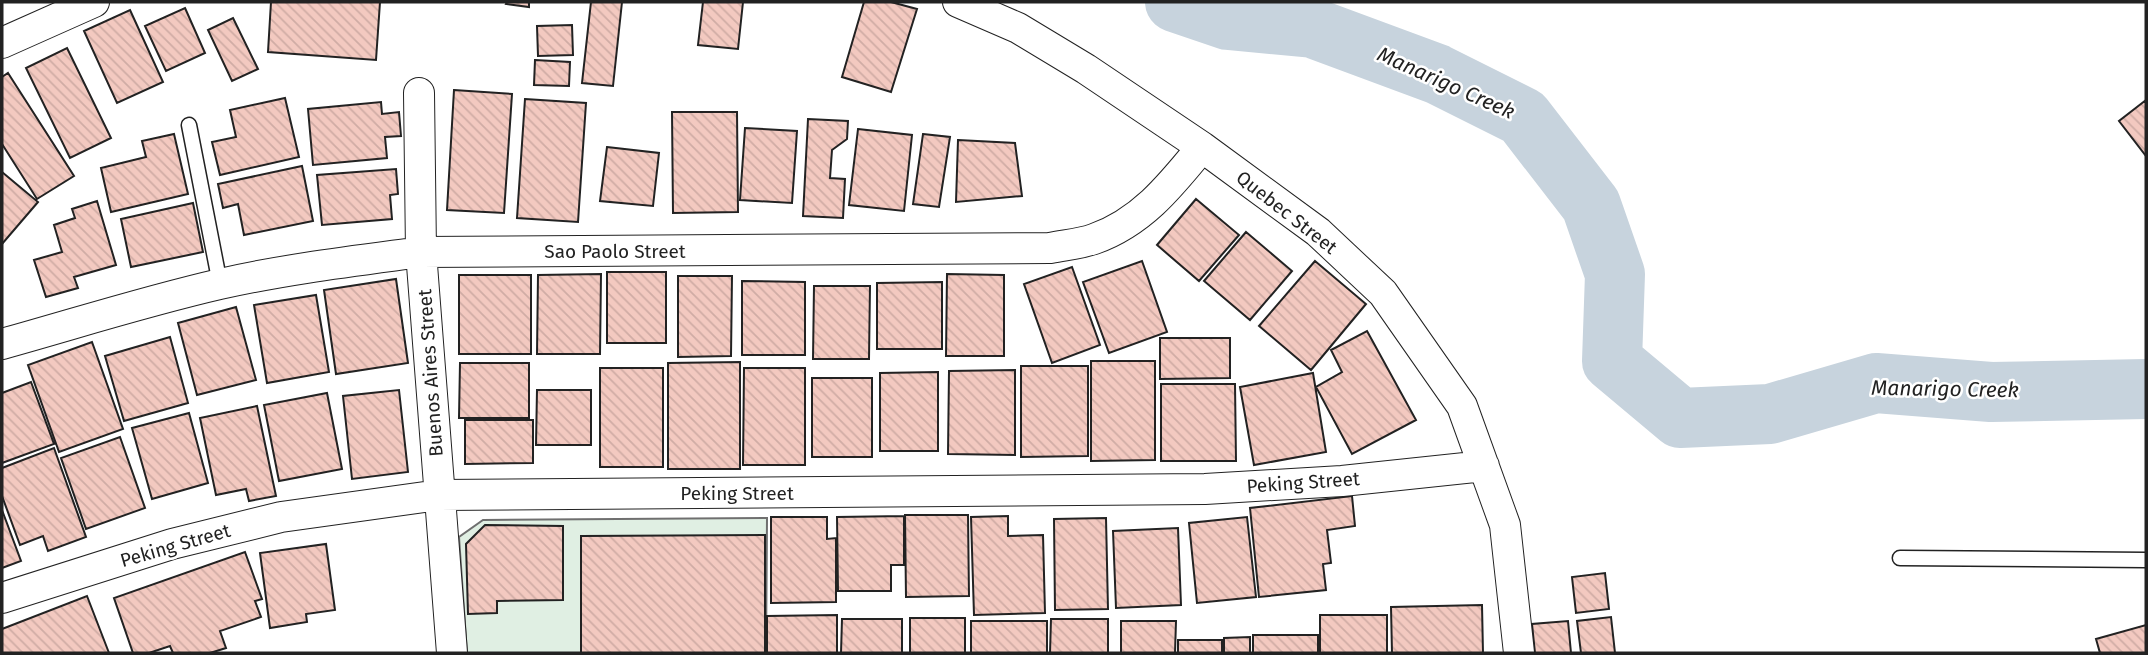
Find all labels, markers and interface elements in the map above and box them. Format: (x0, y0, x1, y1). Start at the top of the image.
water label: Manarigo Creek (1373, 41, 1519, 125)
street label: Quebec Street (1232, 166, 1342, 259)
street label: Sao Paolo Street (544, 240, 686, 263)
street label: Buenos Aires Street (413, 288, 448, 458)
water label: Manarigo Creek (1871, 375, 2019, 403)
street label: Peking Street (1246, 467, 1361, 498)
street label: Peking Street (680, 482, 794, 505)
street label: Peking Street (117, 519, 233, 572)

